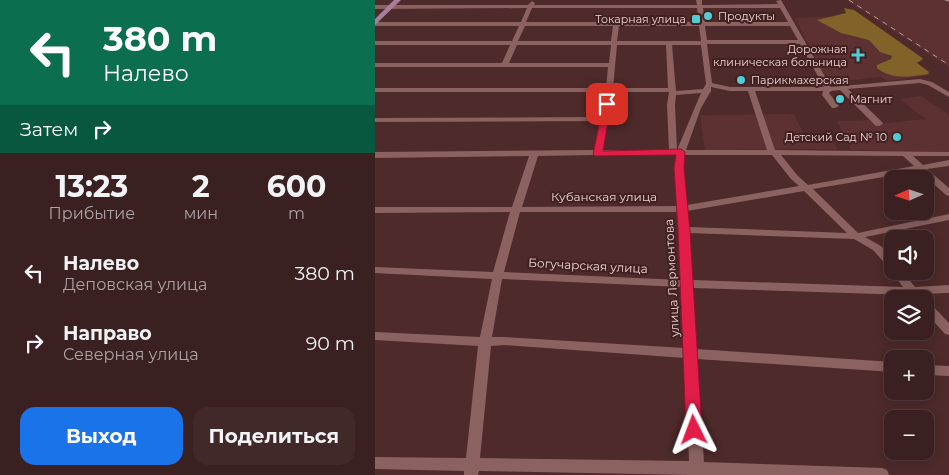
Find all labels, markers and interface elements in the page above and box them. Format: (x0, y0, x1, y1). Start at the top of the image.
place label: Продукты (718, 9, 775, 23)
marker: Продукты (702, 10, 714, 22)
place label: Токарная улица (595, 12, 686, 26)
marker: Токарная улица (690, 13, 702, 25)
text: 380 m (103, 17, 217, 60)
icon: left (20, 20, 85, 85)
place label: Дорожная клиническая больница (713, 42, 847, 69)
marker: Дорожная клиническая больница (851, 48, 865, 62)
text: Налево (103, 60, 189, 87)
place label: Парикмахерская (751, 73, 849, 87)
marker: Парикмахерская (735, 74, 747, 86)
pin (586, 83, 628, 125)
icon: arrive (593, 90, 621, 118)
place label: Магнит (850, 92, 893, 106)
marker: Магнит (834, 93, 846, 105)
icon: right (88, 115, 116, 143)
text: Затем (20, 118, 78, 141)
place label: Детский Сад № 10 (785, 130, 887, 144)
marker: Детский Сад № 10 (891, 131, 903, 143)
text: 13:23 (55, 168, 128, 205)
text: 2 (192, 168, 210, 205)
text: 600 (267, 168, 326, 205)
north arrow (884, 170, 934, 220)
map controls (884, 170, 934, 460)
street label: Кубанская улица (551, 189, 657, 204)
text: Прибытие (48, 204, 135, 223)
text: мин (184, 204, 218, 223)
text: m (288, 204, 305, 223)
street label: улица Лермонтова (661, 219, 682, 338)
button: sound (884, 230, 934, 280)
text: Налево (63, 252, 139, 275)
street label: Богучарская улица (528, 255, 648, 276)
icon: left (20, 259, 48, 287)
text: 380 m (294, 262, 355, 285)
text: Деповская улица (63, 275, 207, 294)
button: layers (884, 290, 934, 340)
text: Направо (63, 322, 152, 345)
icon: right (20, 329, 48, 357)
text: 90 m (306, 332, 355, 355)
text: Северная улица (63, 345, 199, 364)
button: + (884, 350, 934, 400)
position arrow (667, 403, 719, 455)
button: Выход (20, 407, 183, 465)
button: Поделиться (193, 407, 355, 465)
button: − (884, 410, 934, 460)

